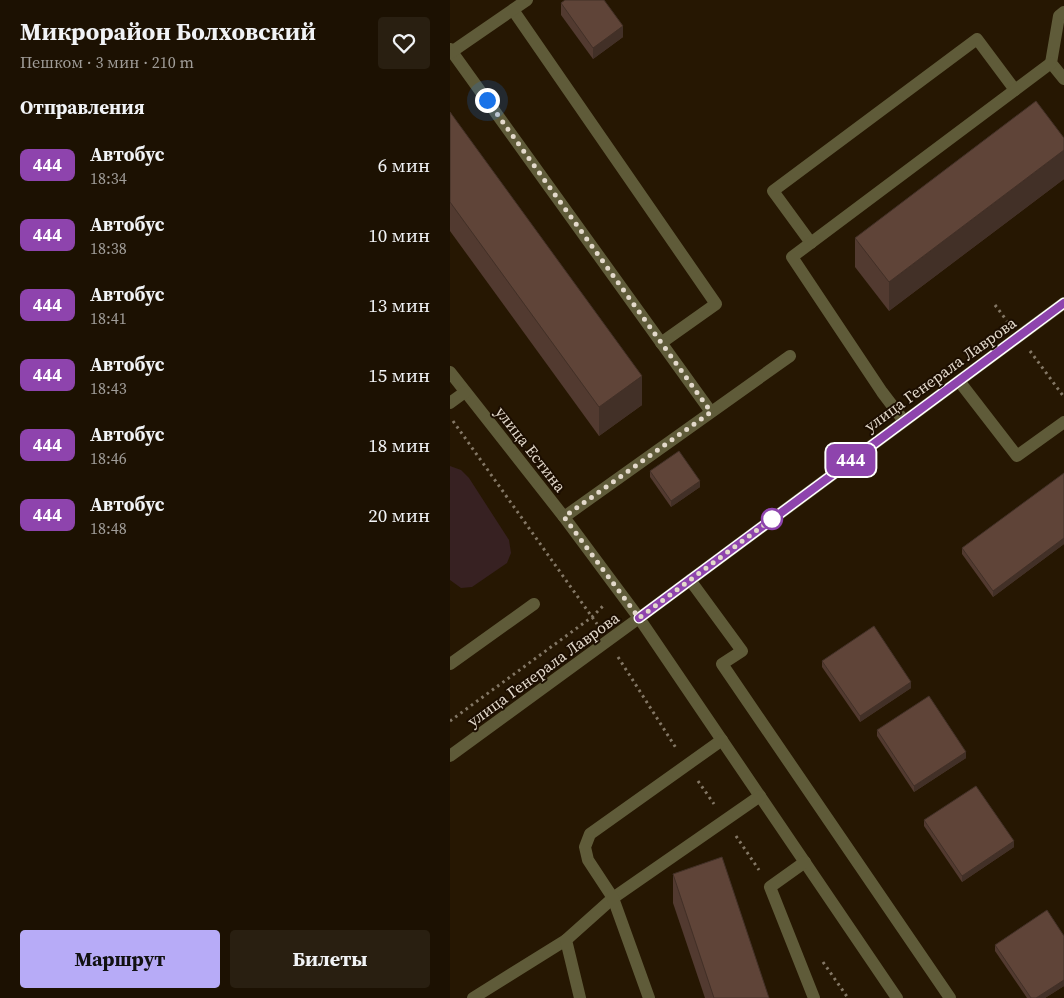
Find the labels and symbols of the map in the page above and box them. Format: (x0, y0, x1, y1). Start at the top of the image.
your location (475, 88, 500, 113)
street label: улица Генерала Лаврова (860, 311, 1021, 437)
street label: улица Естина (491, 402, 572, 497)
line badge: 444 (822, 444, 880, 476)
unlabelled marker (761, 508, 783, 530)
street label: улица Генерала Лаврова (463, 606, 624, 732)

